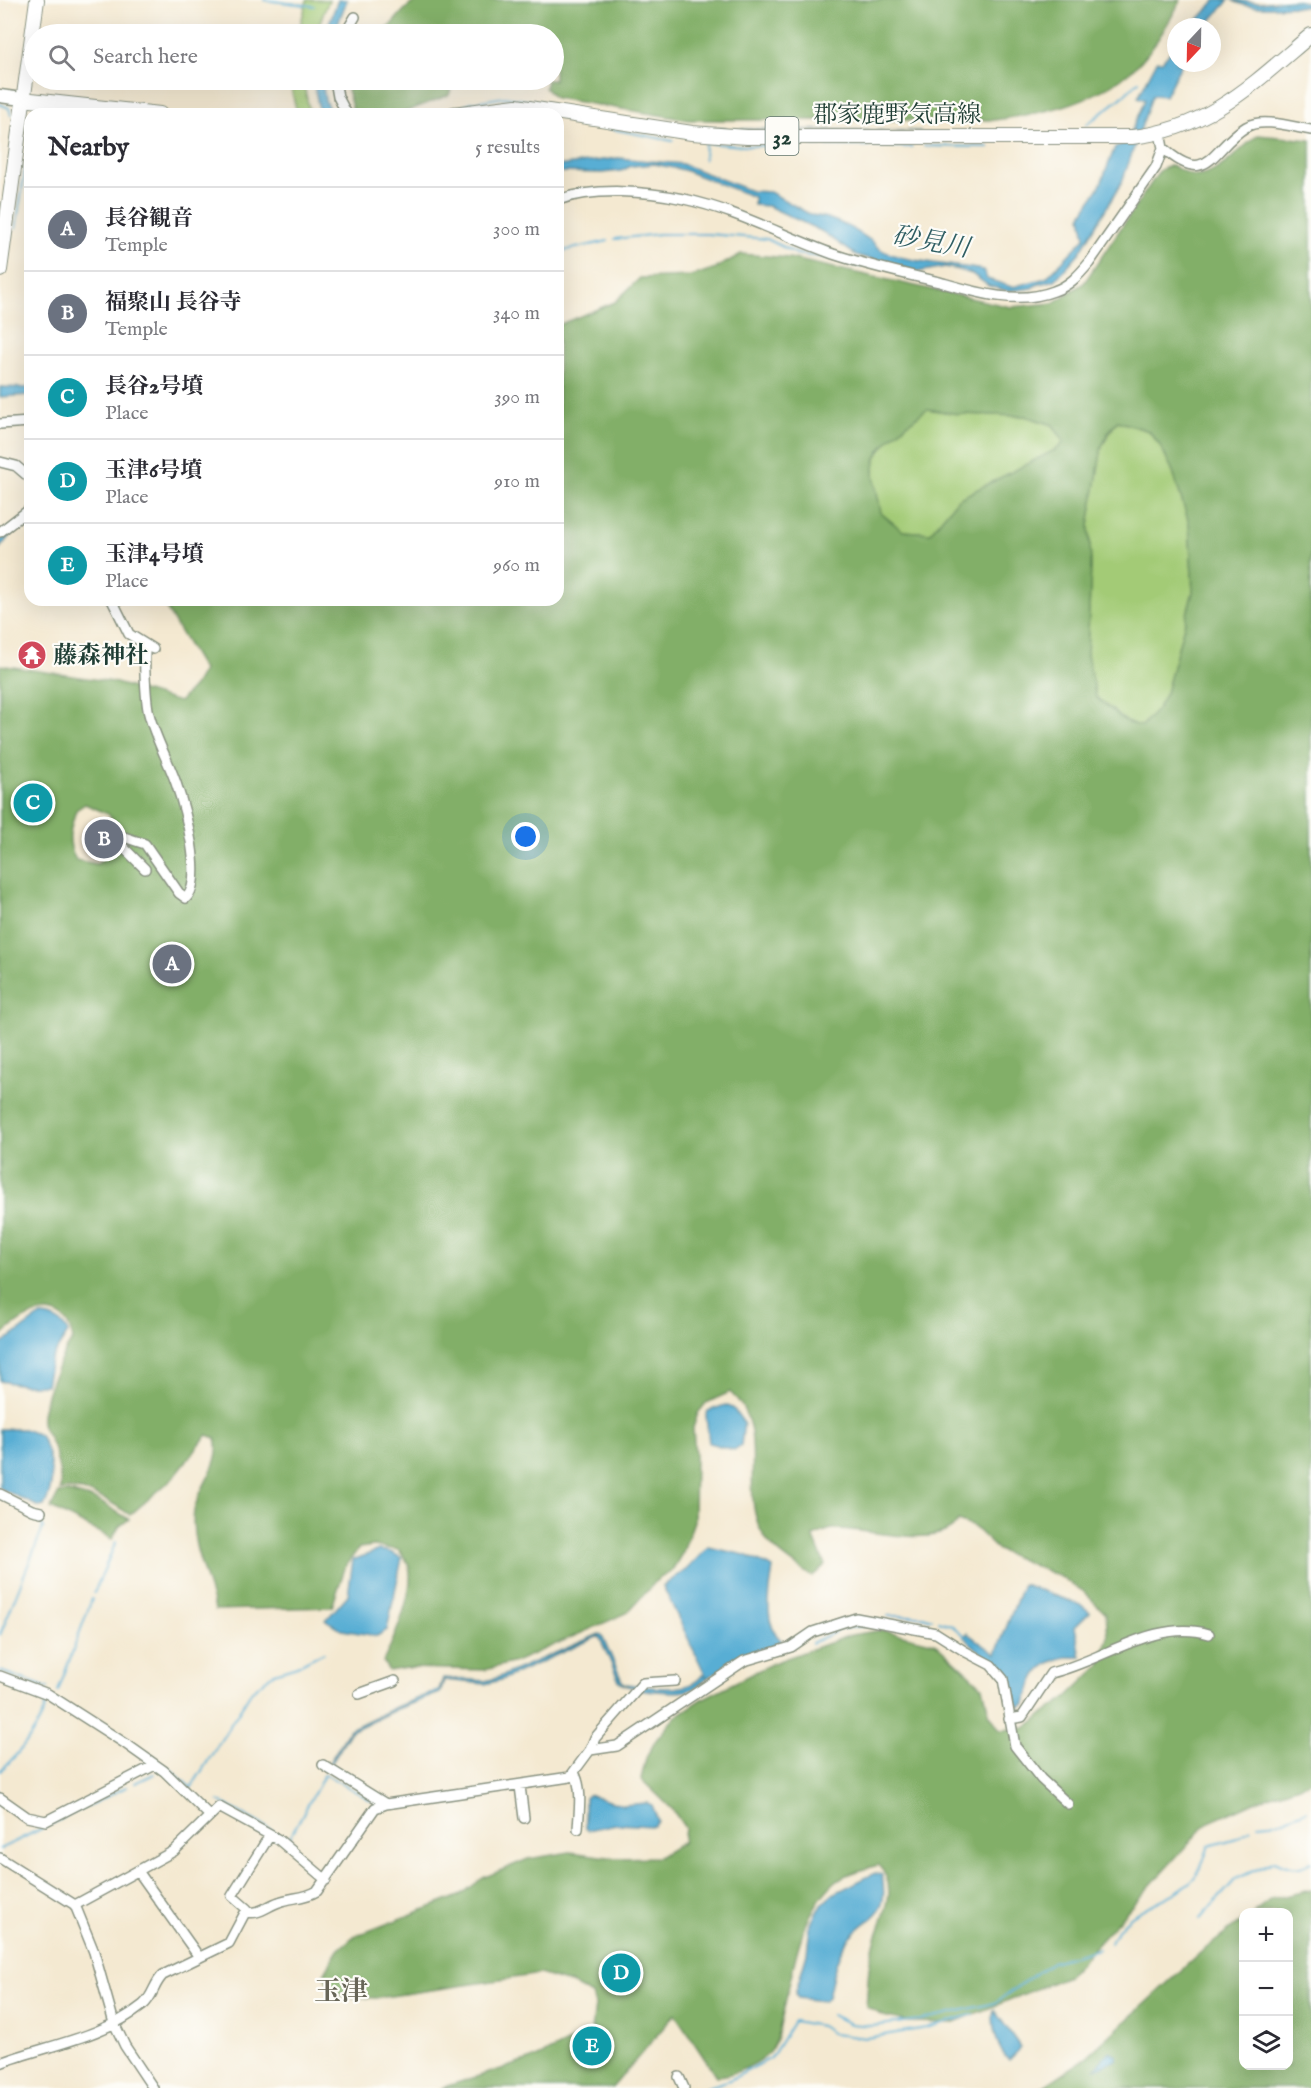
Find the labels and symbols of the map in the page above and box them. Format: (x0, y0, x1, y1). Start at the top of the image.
north arrow (1167, 18, 1221, 72)
street label: 郡家鹿野気高線 (813, 100, 981, 131)
road number: 32 (766, 117, 798, 155)
water label: 砂見川 (889, 219, 975, 266)
temple icon: 藤森神社 (16, 639, 48, 671)
place label: 藤森神社 (53, 641, 149, 672)
pin: C (14, 780, 52, 826)
pin: B (84, 816, 124, 862)
your location (511, 822, 540, 851)
pin: A (152, 942, 192, 986)
pin: D (602, 1950, 640, 1996)
district label: 玉津 (314, 1976, 368, 2010)
pin: E (572, 2024, 612, 2068)

